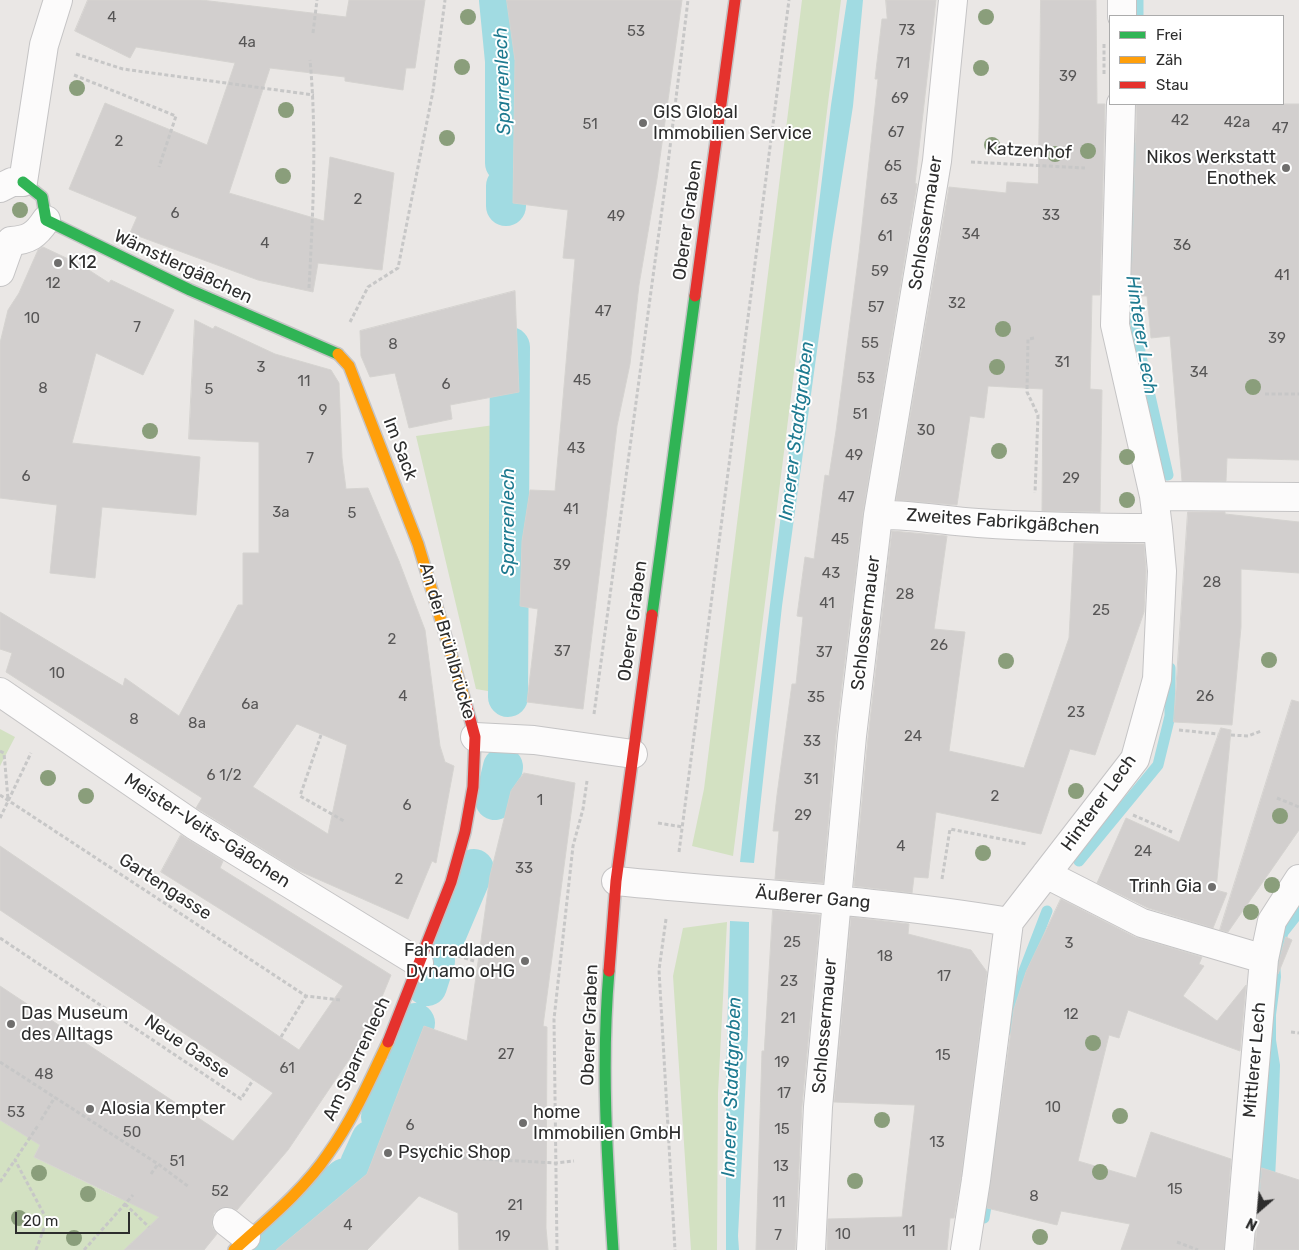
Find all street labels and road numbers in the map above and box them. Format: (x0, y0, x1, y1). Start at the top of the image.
street label: Katzenhof (986, 138, 1072, 164)
street label: Schlossermauer (905, 154, 947, 292)
street label: Oberer Graben (669, 158, 707, 282)
street label: Wämstlergäßchen (110, 225, 256, 309)
street label: Im Sack (378, 414, 422, 484)
street label: Zweites Fabrikgäßchen (906, 504, 1100, 540)
street label: Schlossermauer (847, 554, 885, 692)
street label: Oberer Graben (614, 559, 652, 683)
street label: An der Brühlbrücke (414, 560, 480, 722)
street label: Hinterer Lech (1057, 751, 1141, 855)
street label: Meister-Veits-Gäßchen (120, 769, 294, 893)
street label: Gartengasse (115, 849, 215, 925)
street label: Äußerer Gang (755, 882, 871, 914)
street label: Schlossermauer (808, 957, 842, 1095)
street label: Oberer Graben (577, 964, 603, 1086)
street label: Am Sparrenlech (319, 994, 395, 1124)
street label: Mittlerer Lech (1239, 1001, 1271, 1119)
street label: Neue Gasse (140, 1010, 234, 1084)

